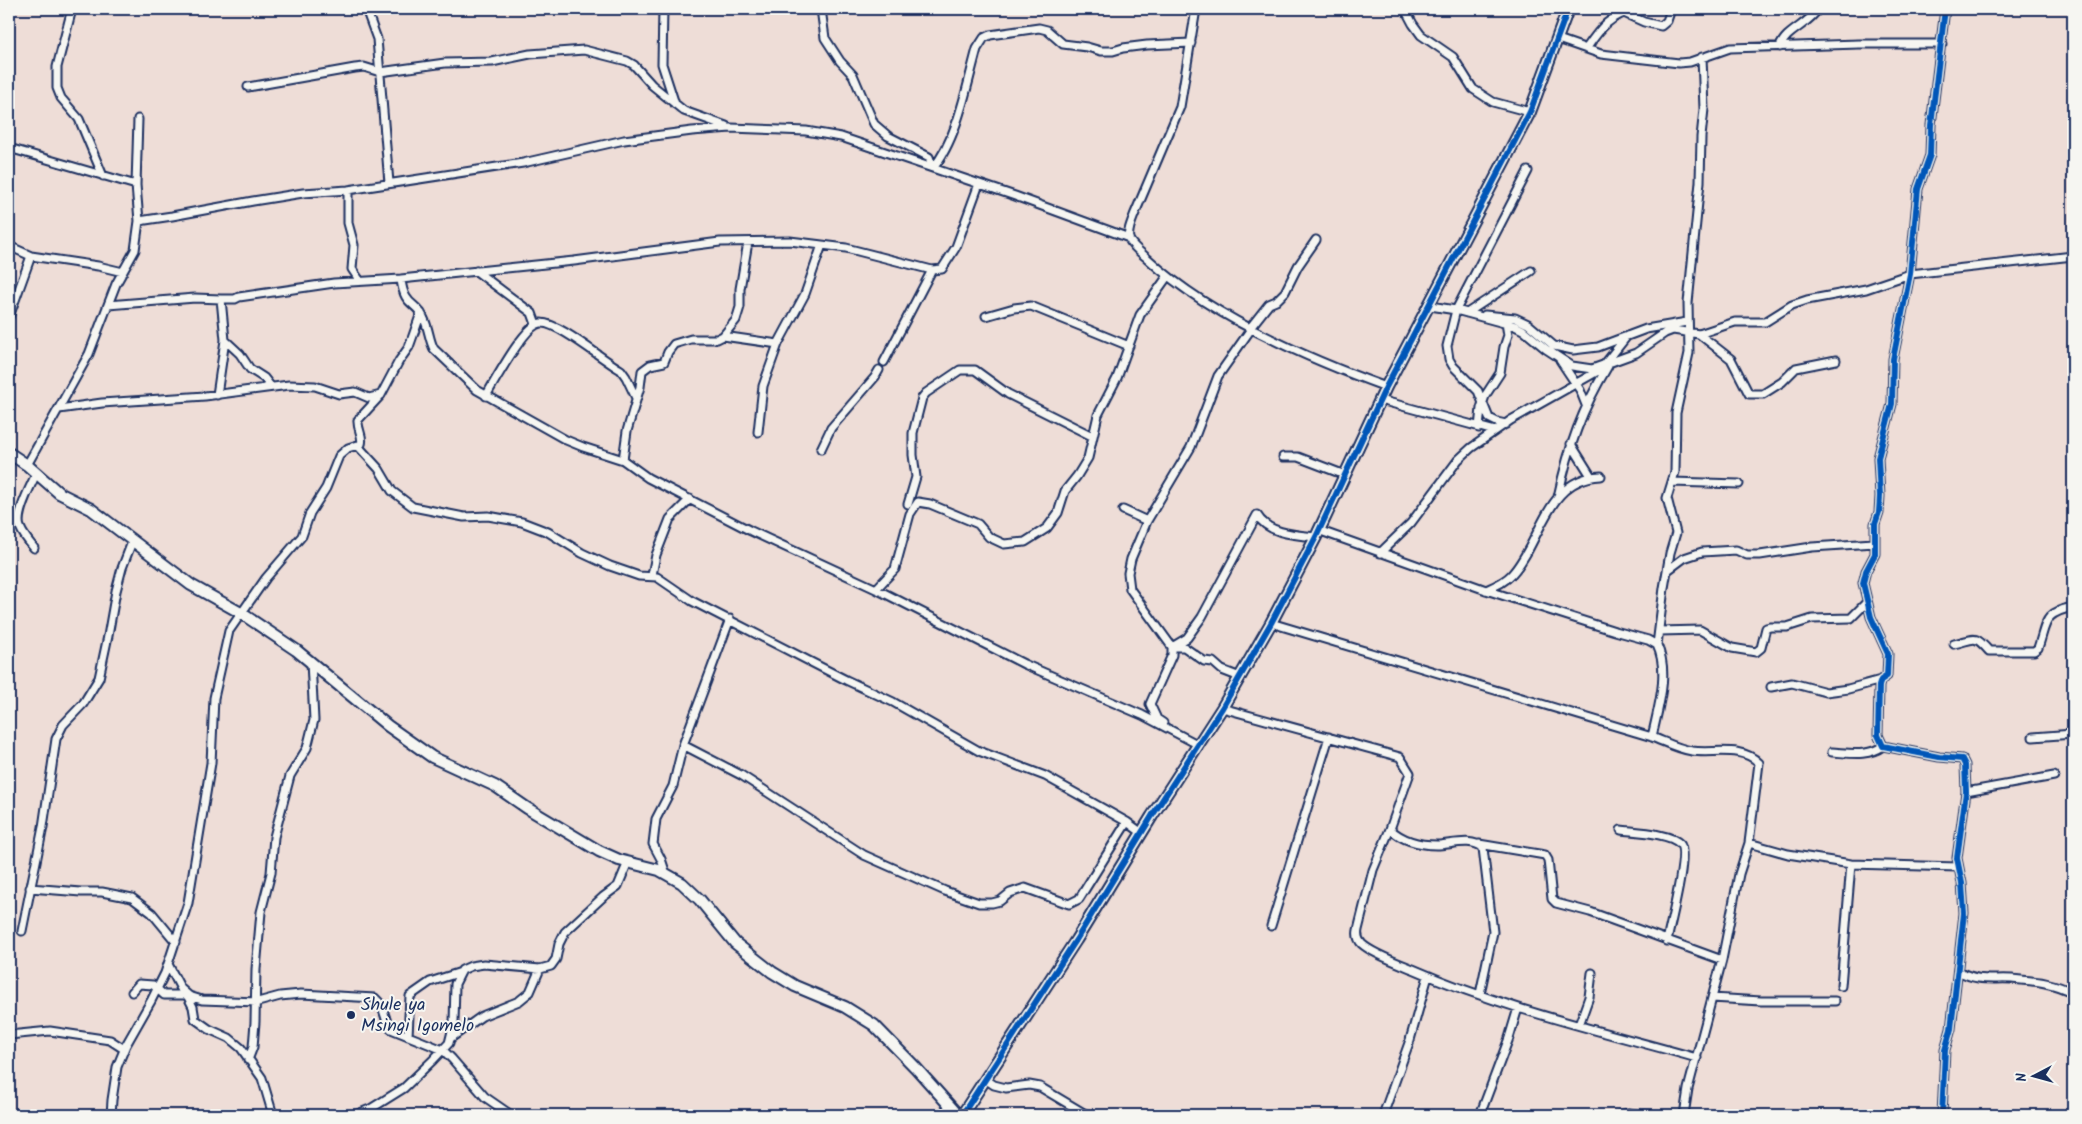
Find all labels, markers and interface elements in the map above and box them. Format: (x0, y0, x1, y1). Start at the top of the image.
place label: Shule ya Msingi Igomelo (361, 991, 474, 1041)
marker: Shule ya Msingi Igomelo (345, 1009, 357, 1021)
north arrow (2010, 1052, 2060, 1102)
text: N (2011, 1072, 2033, 1083)

